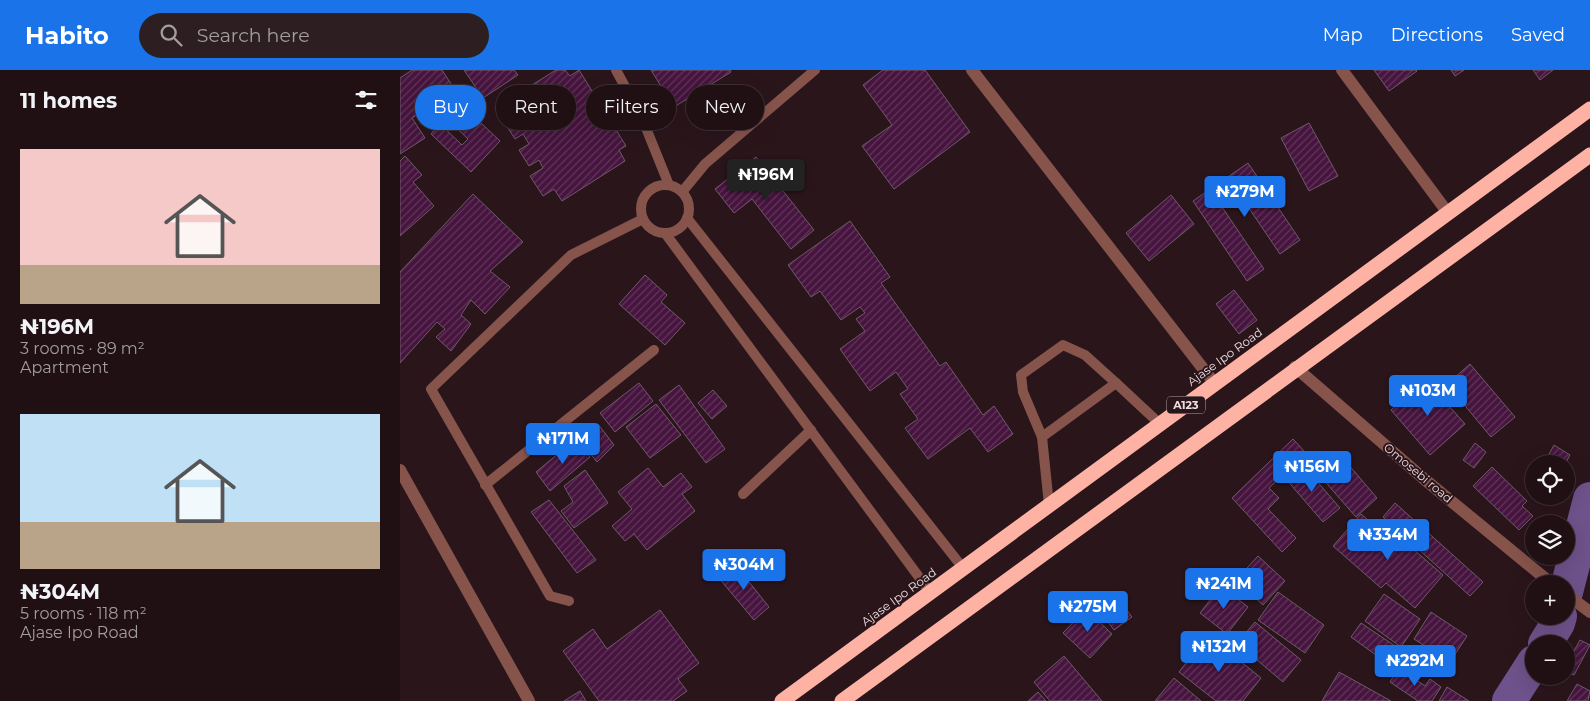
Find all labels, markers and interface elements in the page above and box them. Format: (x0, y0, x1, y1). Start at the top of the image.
search box (139, 13, 489, 58)
text: Habito (25, 21, 109, 50)
icon: search (157, 21, 185, 49)
text: Search here (197, 24, 310, 47)
text: Map (1323, 24, 1363, 46)
text: Directions (1391, 24, 1483, 46)
text: Saved (1511, 24, 1565, 46)
chip: Buy (415, 85, 486, 130)
chip: Rent (496, 85, 576, 130)
chip: Filters (586, 85, 676, 130)
chip: New (686, 85, 764, 130)
icon: filters (352, 86, 380, 114)
text: 11 homes (20, 88, 117, 113)
pin: ₦196M (731, 158, 801, 201)
text: ₦196M (738, 165, 794, 184)
pin: ₦279M (1210, 176, 1280, 218)
icon: home (155, 181, 245, 271)
text: ₦279M (1215, 182, 1275, 201)
text: ₦196M (20, 314, 94, 339)
street label: Ajase Ipo Road (1184, 324, 1265, 389)
text: 3 rooms · 89 m² (20, 339, 145, 358)
text: Apartment (20, 358, 109, 377)
pin: ₦103M (1393, 374, 1463, 417)
text: ₦103M (1400, 381, 1456, 400)
road number: A123 (1167, 396, 1205, 414)
pin: ₦171M (528, 422, 598, 465)
text: ₦171M (537, 429, 589, 448)
street label: Omosebi road (1381, 439, 1456, 506)
icon: home (155, 446, 245, 536)
pin: ₦156M (1277, 450, 1347, 493)
map controls (1525, 455, 1575, 685)
button: locate (1525, 455, 1575, 505)
text: ₦156M (1284, 457, 1340, 476)
button: layers (1525, 515, 1575, 565)
pin: ₦334M (1353, 518, 1423, 561)
text: ₦334M (1358, 525, 1418, 544)
pin: ₦304M (709, 548, 779, 591)
text: ₦304M (713, 555, 775, 574)
street label: Ajase Ipo Road (858, 564, 939, 629)
pin: ₦241M (1189, 568, 1259, 610)
text: ₦241M (1196, 574, 1252, 593)
button: + (1525, 575, 1575, 625)
text: ₦304M (20, 579, 100, 604)
pin: ₦275M (1053, 590, 1123, 633)
text: ₦275M (1059, 597, 1117, 616)
text: 5 rooms · 118 m² (20, 604, 147, 623)
text: Ajase Ipo Road (20, 623, 139, 642)
pin: ₦132M (1184, 630, 1254, 673)
button: − (1525, 635, 1575, 685)
text: ₦132M (1192, 637, 1246, 656)
pin: ₦292M (1380, 644, 1450, 687)
text: ₦292M (1386, 651, 1444, 670)

